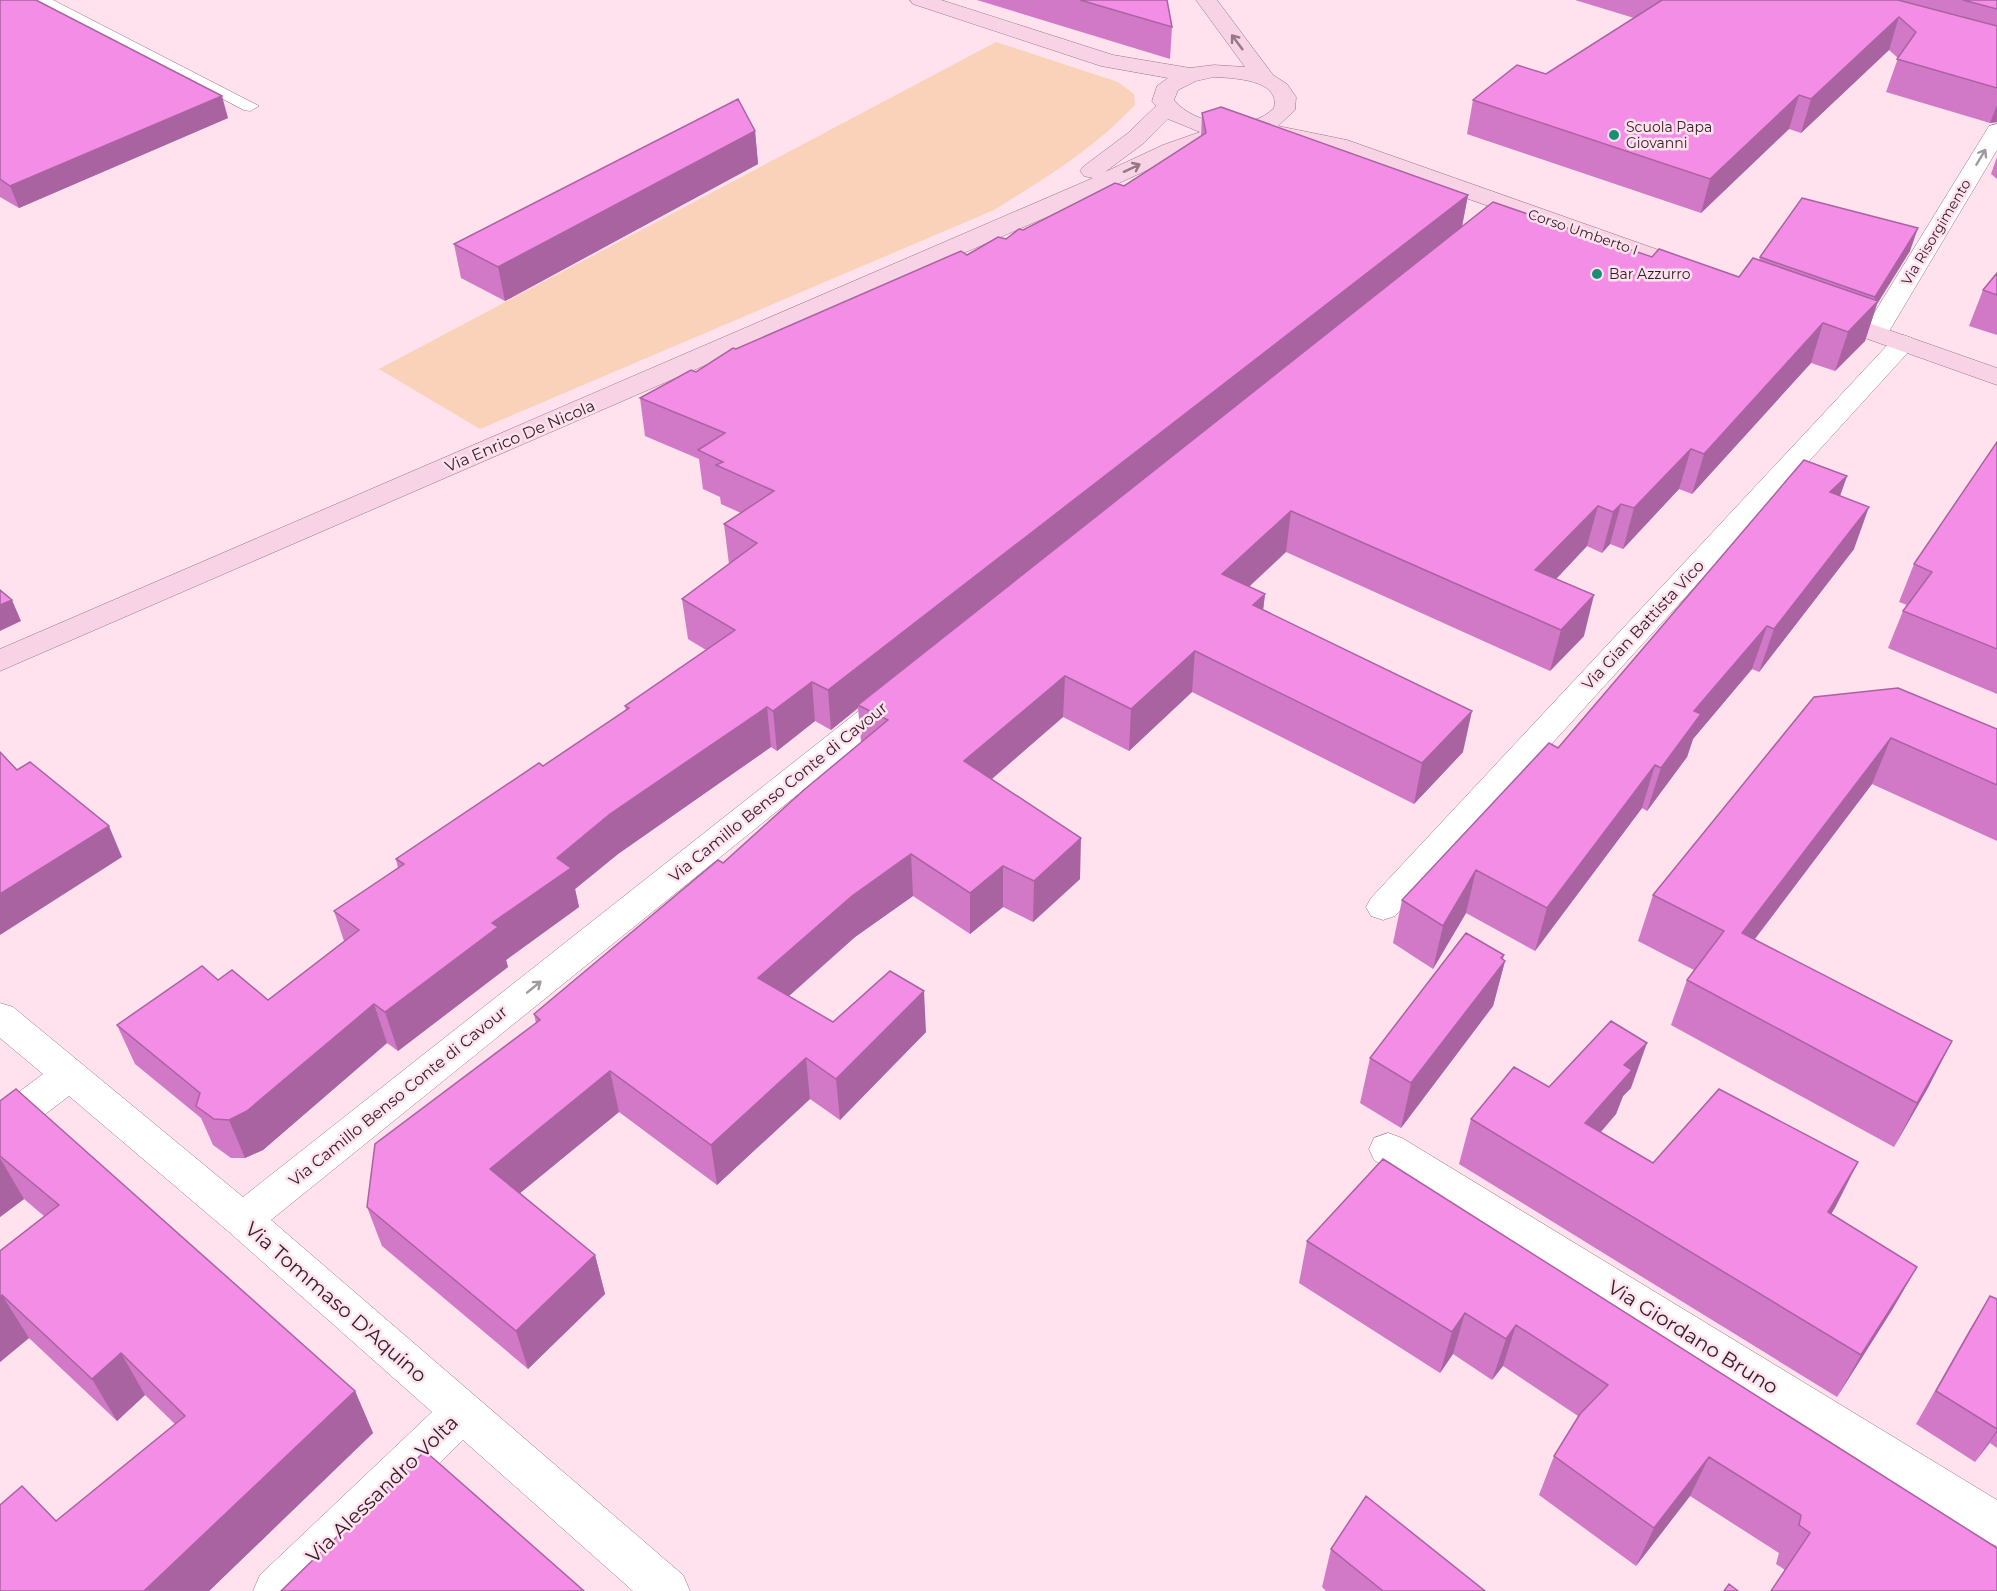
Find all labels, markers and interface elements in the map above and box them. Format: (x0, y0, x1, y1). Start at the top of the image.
one-way arrow (1231, 34, 1243, 50)
place label: Scuola Papa Giovanni (1626, 118, 1712, 152)
marker: Scuola Papa Giovanni (1607, 128, 1621, 142)
one-way arrow (1976, 149, 1988, 166)
one-way arrow (1122, 161, 1140, 173)
street label: Via Risorgimento (1897, 176, 1975, 288)
street label: Corso Umberto I (1526, 205, 1640, 259)
place label: Bar Azzurro (1609, 265, 1691, 283)
marker: Bar Azzurro (1590, 267, 1604, 281)
street label: Via Enrico De Nicola (442, 396, 598, 476)
street label: Via Gian Battista Vico (1578, 556, 1708, 694)
street label: Via Camillo Benso Conte di Cavour (665, 698, 891, 886)
one-way arrow (526, 981, 542, 994)
street label: Via Camillo Benso Conte di Cavour (285, 1002, 511, 1190)
street label: Via Tommaso D'Aquino (240, 1217, 432, 1387)
street label: Via Giordano Bruno (1603, 1275, 1783, 1399)
street label: Via Alessandro Volta (301, 1410, 463, 1568)

